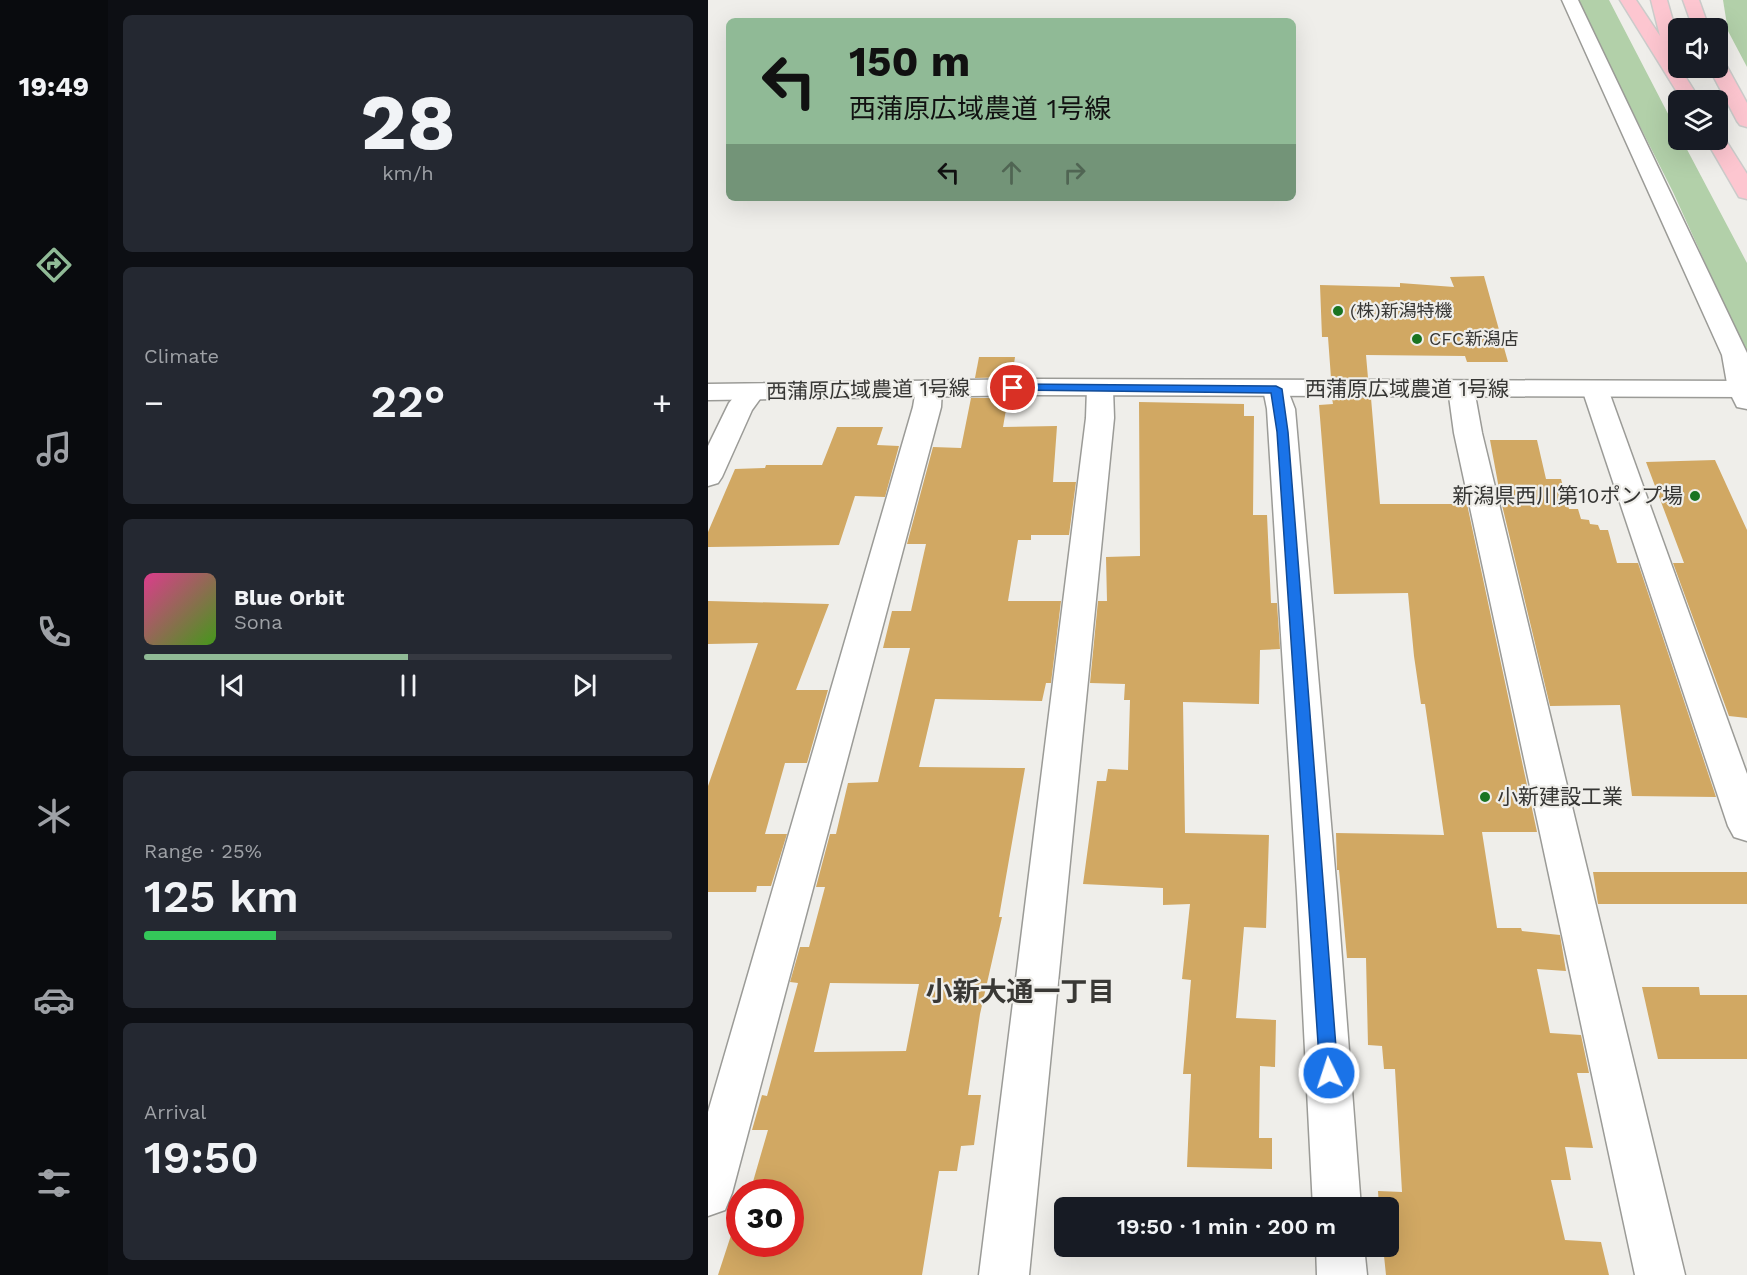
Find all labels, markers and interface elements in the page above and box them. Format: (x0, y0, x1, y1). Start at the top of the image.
map controls (1668, 18, 1728, 150)
button: sound (1668, 18, 1728, 78)
text: 150 m (849, 37, 970, 86)
icon: left (750, 42, 828, 120)
text: 19:49 (19, 71, 89, 103)
text: 28 (360, 76, 456, 168)
button: layers (1668, 90, 1728, 150)
text: 西蒲原広域農道 1号線 (849, 93, 1111, 125)
icon: left (932, 156, 965, 189)
icon: ahead (995, 156, 1028, 189)
icon: right (1058, 156, 1091, 189)
text: km/h (382, 161, 434, 185)
icon: directions (33, 244, 75, 286)
place label: (株)新潟特機 (1350, 300, 1453, 321)
marker: (株)新潟特機 (1331, 304, 1345, 318)
place label: CFC新潟店 (1429, 328, 1518, 349)
marker: CFC新潟店 (1410, 332, 1424, 346)
text: Climate (144, 344, 219, 368)
pin (987, 362, 1038, 413)
icon: arrive (996, 371, 1029, 404)
text: 22° (371, 375, 445, 428)
street label: 西蒲原広域農道 1号線 (766, 375, 970, 404)
street label: 西蒲原広域農道 1号線 (1305, 376, 1509, 401)
text: − (144, 383, 164, 422)
text: + (652, 383, 672, 422)
icon: music (33, 428, 75, 470)
place label: 新潟県西川第10ポンプ場 (1452, 483, 1683, 508)
marker: 新潟県西川第10ポンプ場 (1688, 489, 1702, 503)
text: Blue Orbit (234, 585, 344, 610)
text: Sona (234, 610, 283, 634)
icon: phone (33, 611, 75, 653)
icon: previous (216, 669, 249, 702)
icon: pause (392, 669, 425, 702)
icon: next (568, 669, 601, 702)
place label: 小新建設工業 (1497, 784, 1623, 809)
marker: 小新建設工業 (1478, 790, 1492, 804)
icon: climate (33, 795, 75, 837)
text: Range · 25% (144, 839, 262, 863)
text: 125 km (144, 870, 299, 923)
district label: 小新大通一丁目 (926, 976, 1115, 1008)
icon: car (33, 979, 75, 1021)
position arrow (1297, 1041, 1361, 1105)
text: Arrival (144, 1100, 206, 1124)
text: 19:50 (144, 1131, 259, 1184)
icon: filters (33, 1162, 75, 1204)
speed limit sign: 30 (726, 1179, 804, 1257)
text: 19:50 · 1 min · 200 m (1117, 1214, 1336, 1239)

